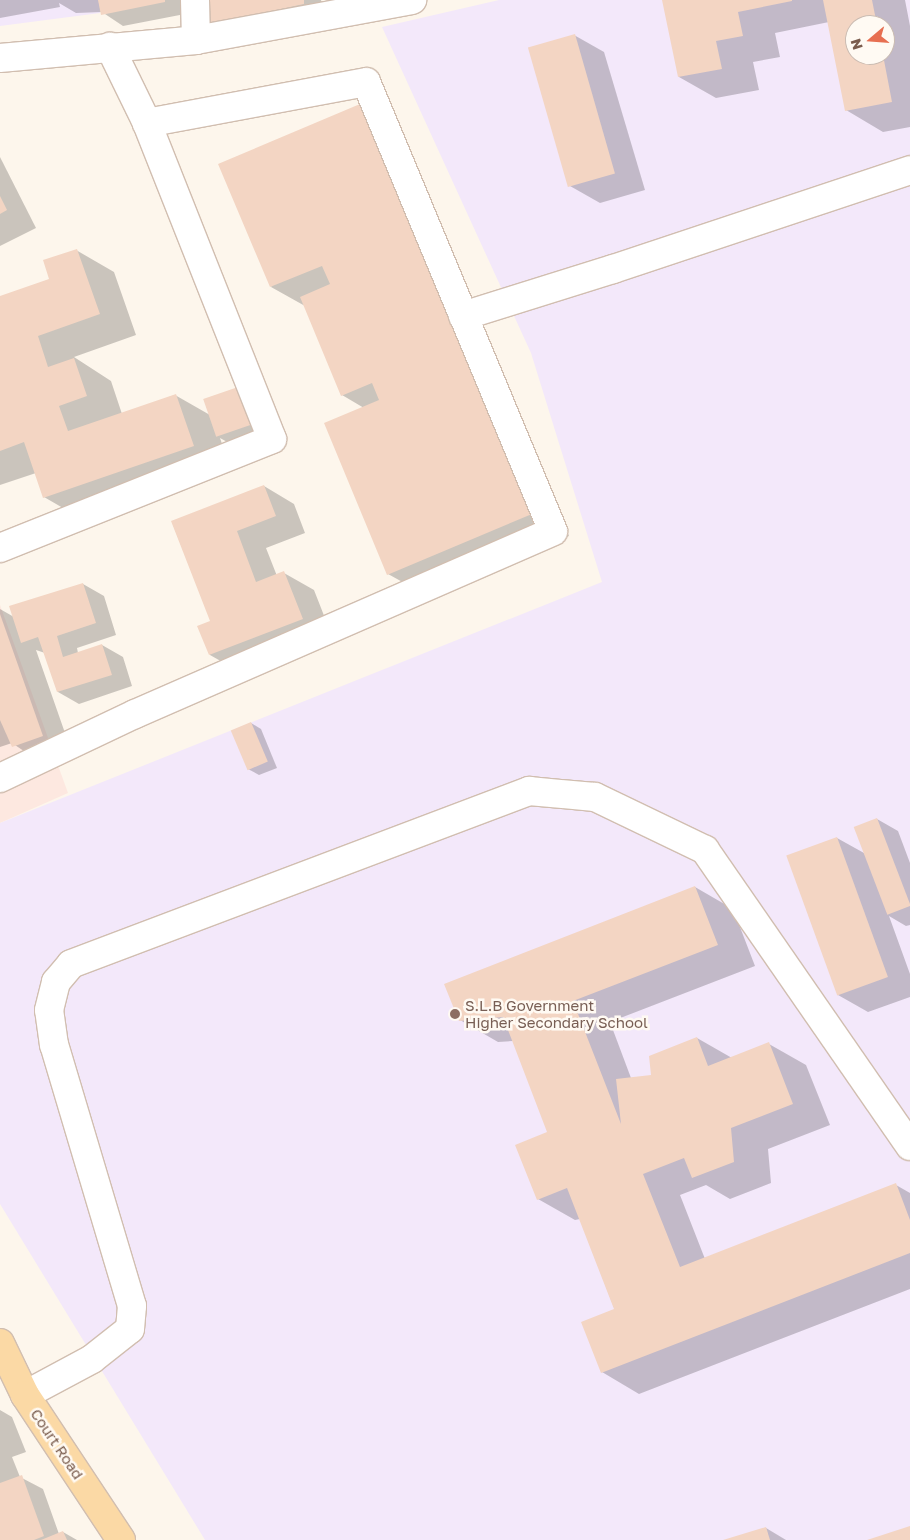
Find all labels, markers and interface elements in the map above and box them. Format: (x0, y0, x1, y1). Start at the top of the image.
north arrow (845, 15, 895, 65)
text: N (846, 37, 866, 52)
place label: S.L.B Government Higher Secondary School (465, 996, 648, 1031)
marker: S.L.B Government Higher Secondary School (449, 1008, 461, 1020)
street label: Court Road (27, 1405, 87, 1483)

